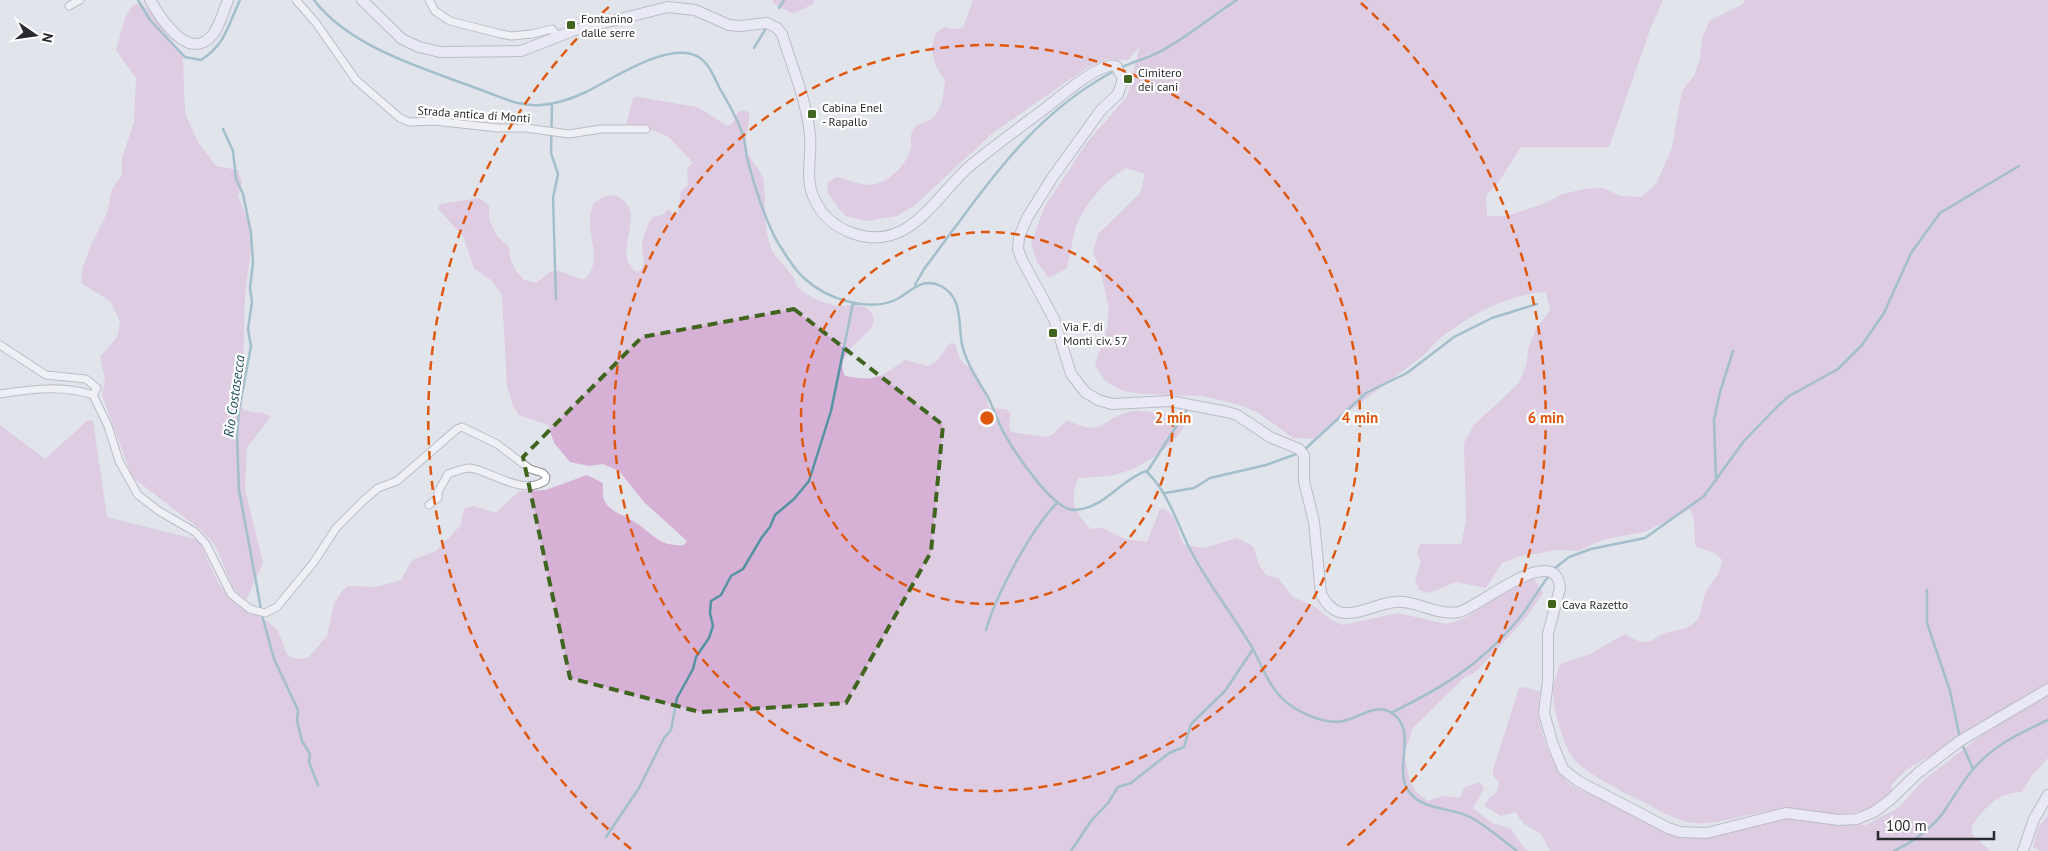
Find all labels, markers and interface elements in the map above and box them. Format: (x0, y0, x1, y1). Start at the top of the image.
north arrow (10, 10, 60, 60)
place label: Fontanino dalle serre (581, 11, 635, 40)
marker: Fontanino dalle serre (565, 19, 577, 31)
text: N (38, 31, 57, 44)
place label: Cimitero dei cani (1138, 65, 1182, 94)
marker: Cimitero dei cani (1122, 73, 1134, 85)
place label: Cabina Enel - Rapallo (822, 100, 883, 129)
street label: Strada antica di Monti (417, 103, 531, 125)
marker: Cabina Enel - Rapallo (806, 108, 818, 120)
place label: Via F. di Monti civ. 57 (1062, 319, 1127, 348)
marker: Via F. di Monti civ. 57 (1047, 327, 1059, 339)
water label: Rio Costasecca (219, 354, 249, 438)
text: 2 min (1155, 408, 1191, 427)
text: 4 min (1342, 408, 1378, 427)
text: 6 min (1528, 408, 1564, 427)
centre of rings (978, 409, 996, 427)
place label: Cava Razetto (1562, 597, 1628, 612)
marker: Cava Razetto (1546, 598, 1558, 610)
scale bar (1878, 808, 1994, 840)
text: 100 m (1886, 816, 1927, 835)

